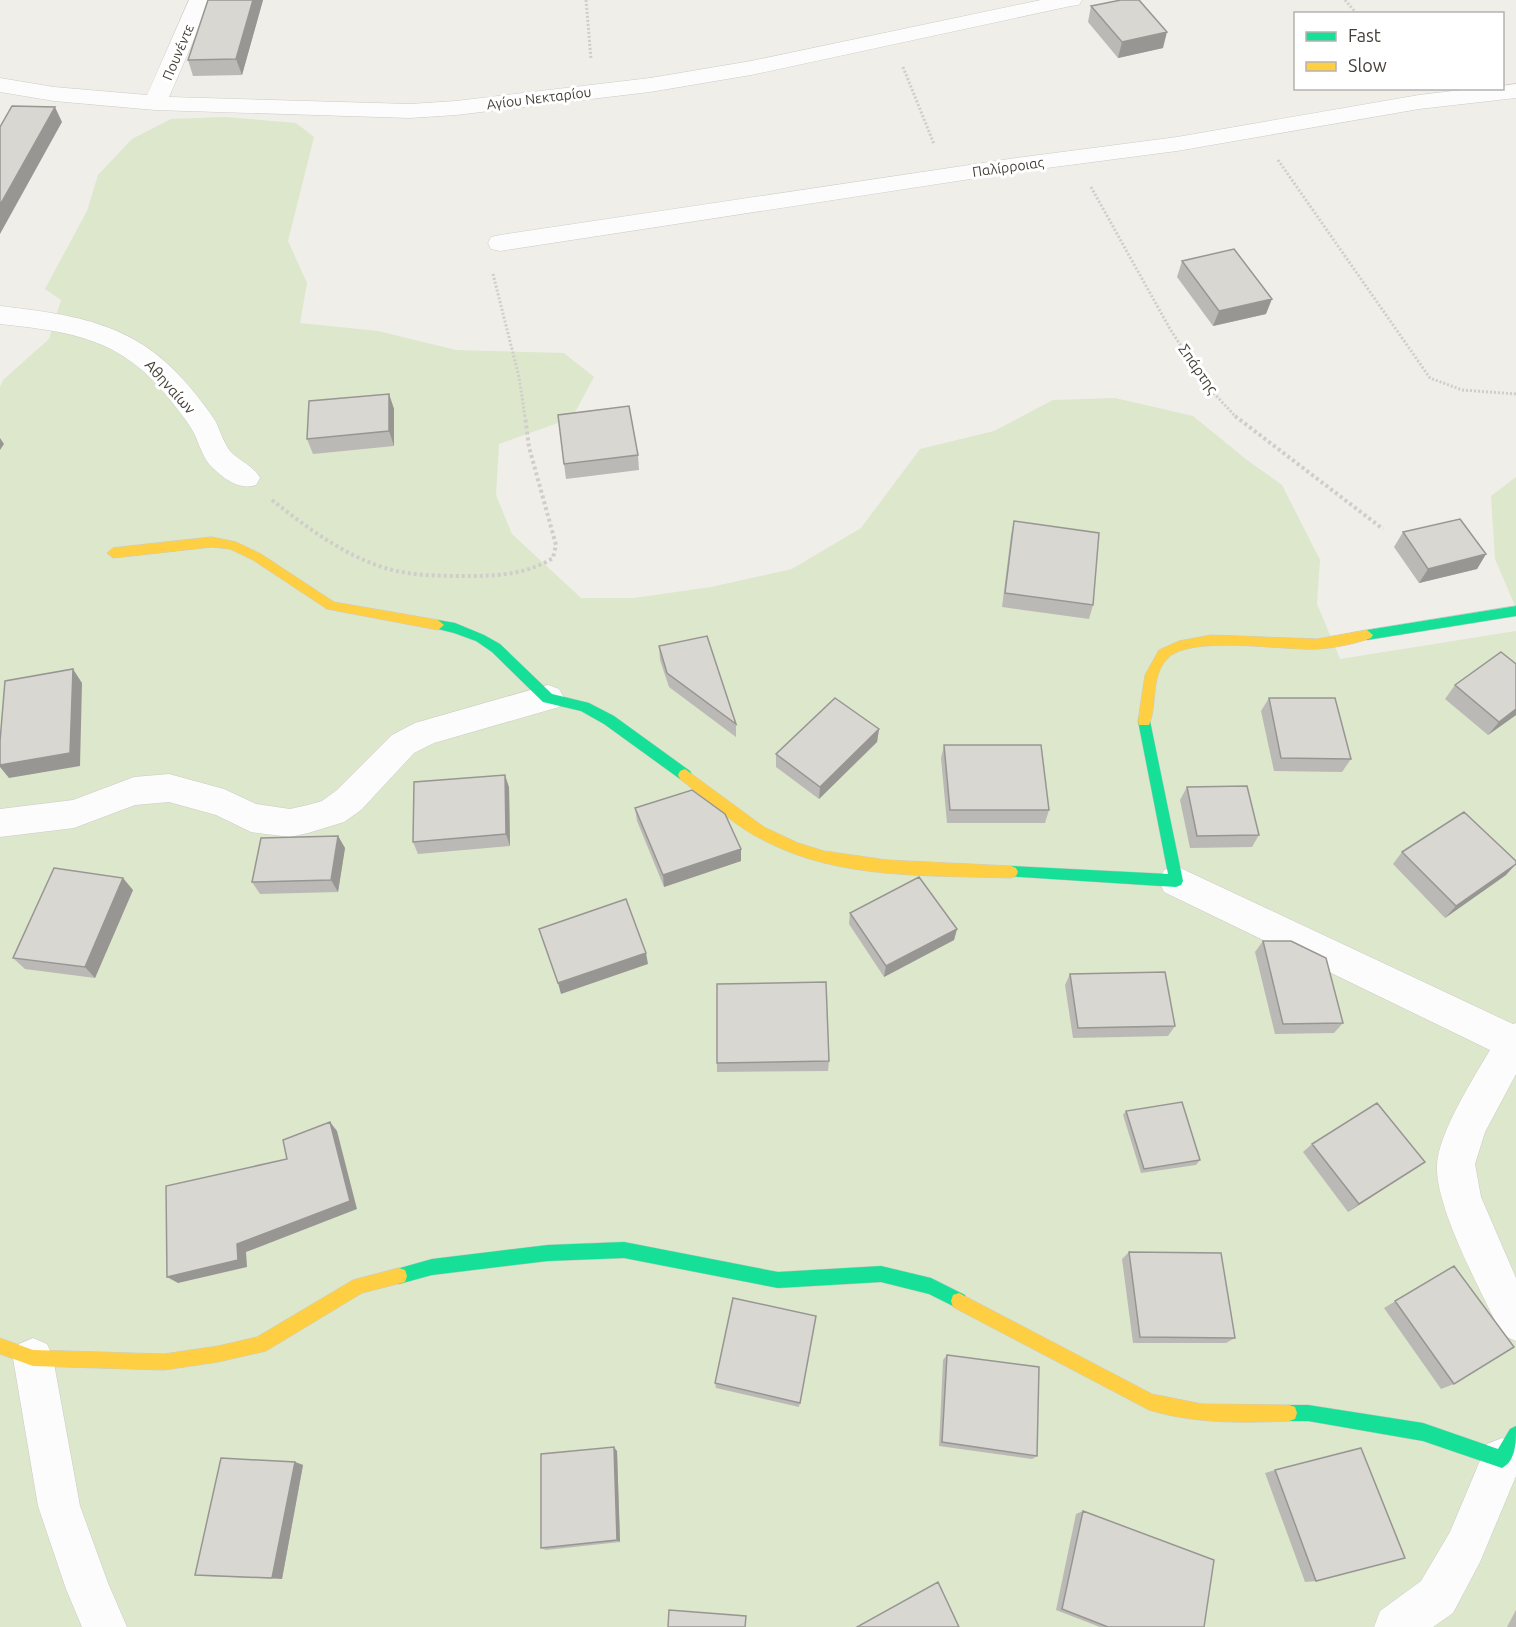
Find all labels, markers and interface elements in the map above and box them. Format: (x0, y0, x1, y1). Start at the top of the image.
legend (1294, 12, 1504, 90)
street label: Πουνέντε (159, 21, 197, 83)
text: Fast (1348, 25, 1381, 45)
text: Slow (1348, 55, 1387, 75)
street label: Αγίου Νεκταρίου (486, 84, 592, 112)
street label: Παλίρροιας (971, 154, 1045, 180)
street label: Σπάρτης (1175, 341, 1222, 397)
street label: Αθηναίων (142, 356, 199, 417)

